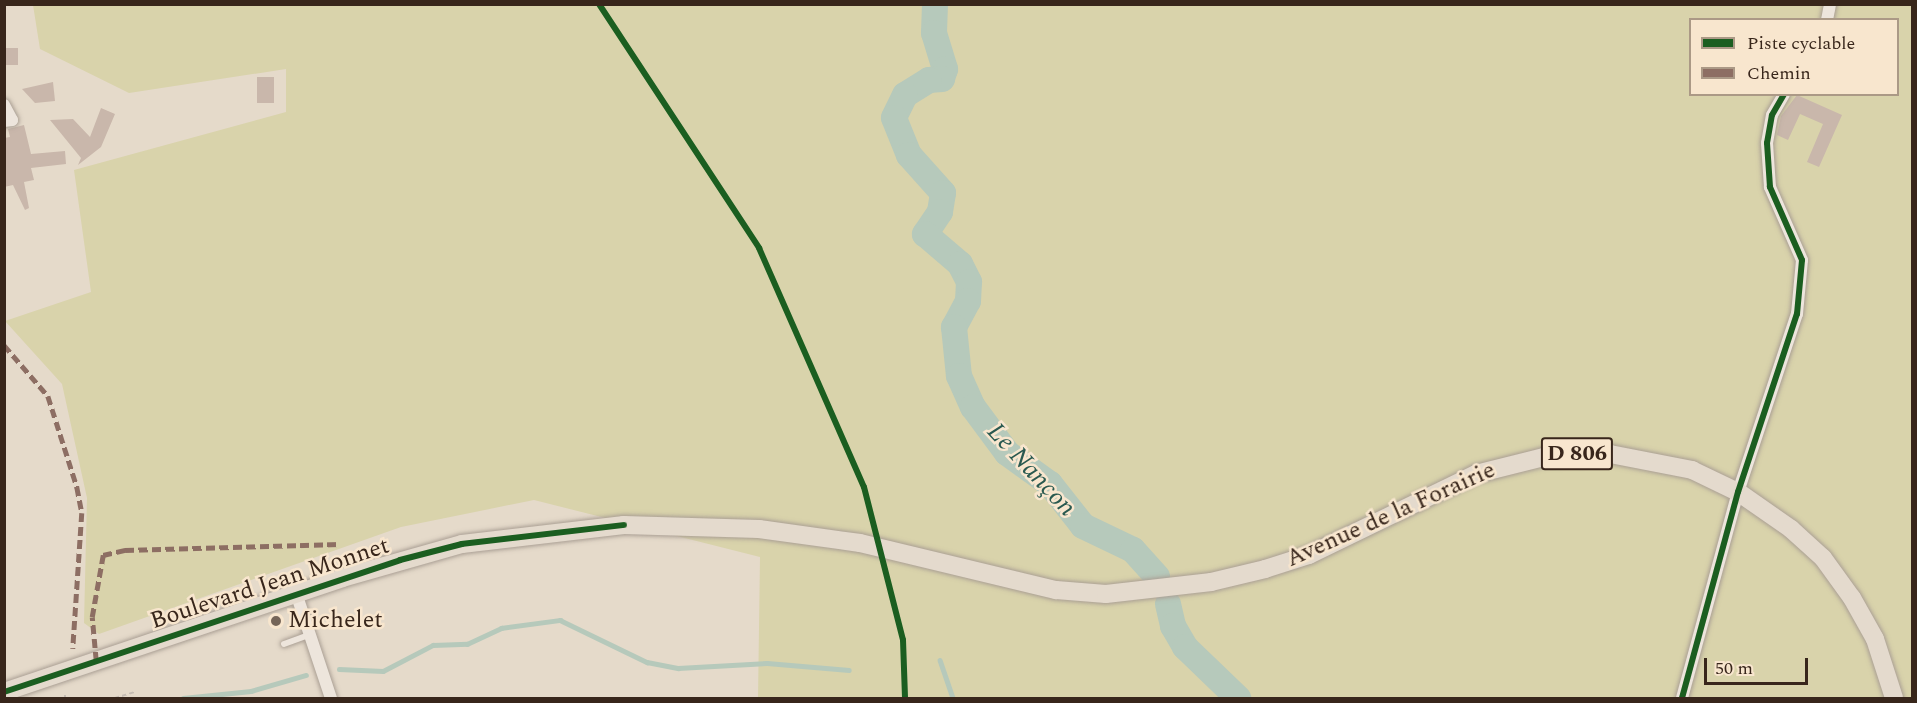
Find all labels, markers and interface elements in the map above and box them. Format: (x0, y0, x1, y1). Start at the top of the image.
legend (1689, 18, 1899, 96)
text: Piste cyclable (1747, 30, 1855, 57)
text: Chemin (1747, 60, 1811, 87)
water label: Le Nançon (980, 417, 1082, 523)
road number: D 806 (1540, 435, 1614, 473)
street label: Avenue de la Forairie (1282, 456, 1500, 574)
street label: Boulevard Jean Monnet (147, 532, 393, 636)
place label: Michelet (288, 607, 383, 635)
marker: Michelet (269, 614, 283, 628)
scale bar (1707, 646, 1810, 684)
text: 50 m (1715, 655, 1753, 682)

